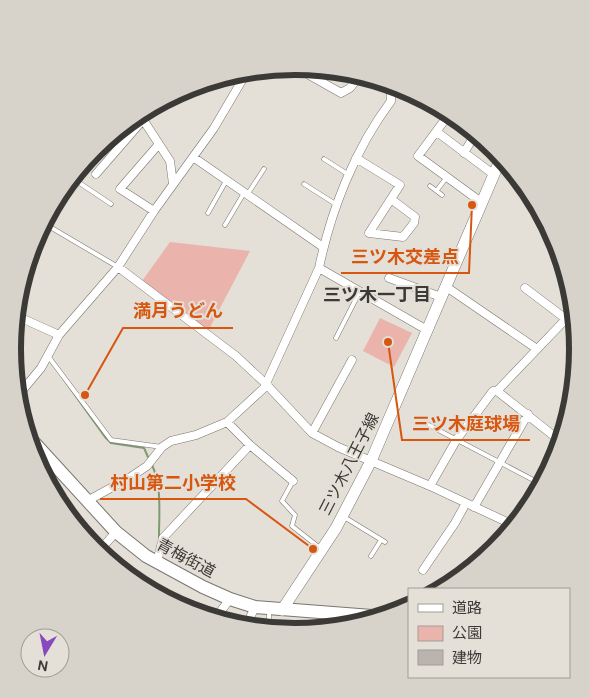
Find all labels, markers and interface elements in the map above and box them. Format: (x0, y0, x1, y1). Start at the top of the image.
callout: 三ツ木交差点 (341, 240, 469, 273)
text: 三ツ木交差点 (351, 245, 459, 269)
district label: 三ツ木一丁目 (323, 283, 431, 307)
callout: 満月うどん (123, 295, 233, 328)
text: 満月うどん (133, 299, 223, 323)
callout: 三ツ木庭球場 (402, 407, 530, 440)
street label: 三ツ木八王子線 (314, 409, 384, 519)
text: 三ツ木庭球場 (412, 412, 520, 436)
callout: 村山第二小学校 (100, 466, 246, 499)
text: 村山第二小学校 (110, 471, 236, 495)
street label: 青梅街道 (153, 534, 219, 582)
legend (408, 588, 570, 678)
text: 道路 (452, 598, 482, 618)
text: 公園 (452, 623, 482, 643)
north arrow (20, 628, 70, 678)
text: 建物 (452, 648, 482, 668)
text: N (36, 656, 49, 676)

